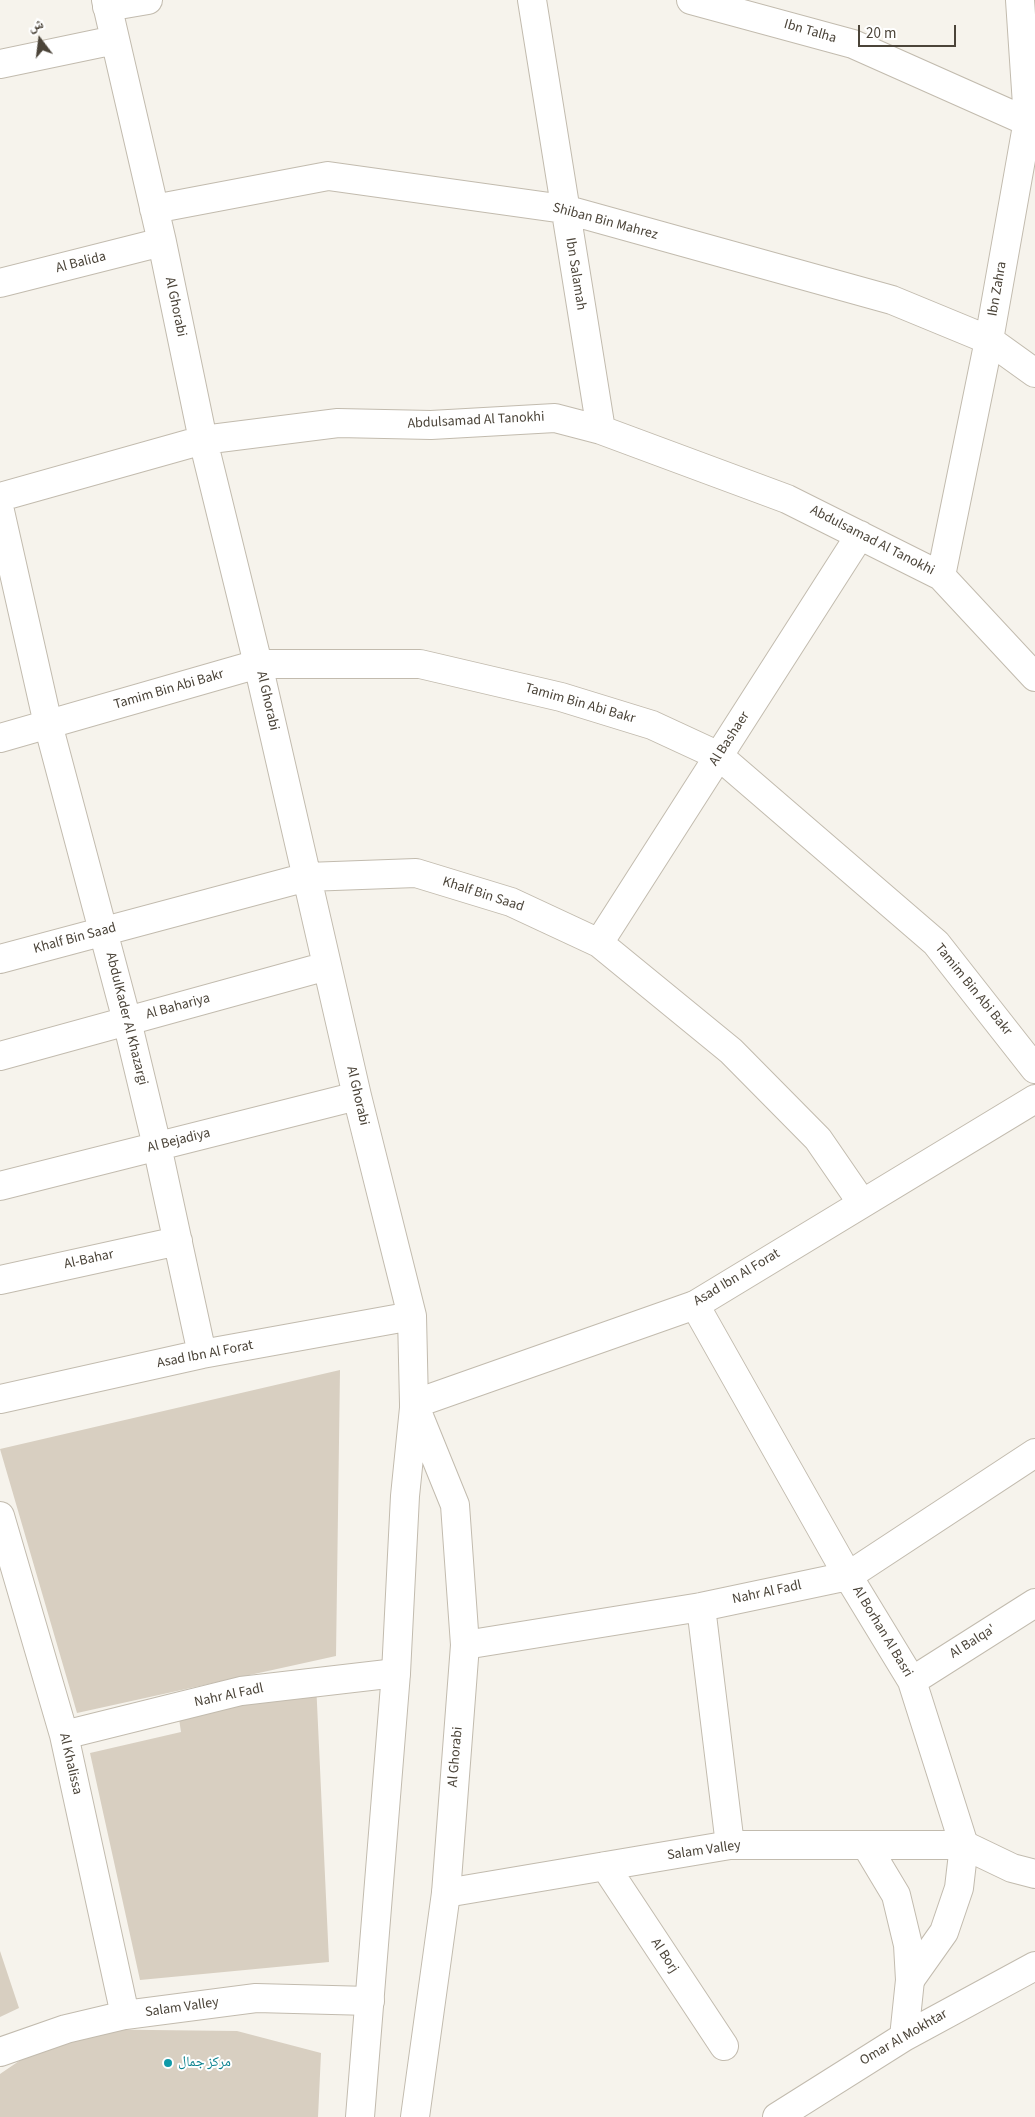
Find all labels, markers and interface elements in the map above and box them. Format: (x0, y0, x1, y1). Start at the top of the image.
text: ش (26, 14, 46, 37)
north arrow (15, 15, 65, 65)
scale bar (860, 15, 958, 47)
street label: Ibn Talha (782, 17, 838, 47)
text: 20 m (866, 23, 896, 44)
street label: Shiban Bin Mahrez (551, 200, 659, 244)
street label: Ibn Salamah (561, 236, 589, 312)
street label: Al Balida (54, 249, 108, 277)
street label: Ibn Zahra (985, 260, 1011, 318)
street label: Al Ghorabi (160, 276, 190, 338)
street label: Abdulsamad Al Tanokhi (407, 409, 545, 433)
street label: Abdulsamad Al Tanokhi (807, 502, 937, 580)
street label: Tamim Bin Abi Bakr (112, 666, 226, 714)
street label: Al Ghorabi (252, 670, 282, 732)
street label: Tamim Bin Abi Bakr (523, 680, 637, 728)
street label: Al Bashaer (706, 709, 754, 769)
street label: Khalf Bin Saad (440, 874, 526, 916)
street label: Khalf Bin Saad (32, 920, 118, 958)
street label: Tamim Bin Abi Bakr (931, 940, 1015, 1040)
street label: AbdulKader Al Khazargi (101, 951, 151, 1087)
street label: Al Bahariya (144, 990, 212, 1024)
street label: Al Ghorabi (342, 1065, 372, 1127)
street label: Al Bejadiya (146, 1125, 212, 1157)
street label: Asad Ibn Al Forat (691, 1246, 783, 1310)
street label: Al-Bahar (63, 1247, 115, 1273)
street label: Asad Ibn Al Forat (155, 1337, 255, 1373)
street label: Nahr Al Fadl (731, 1577, 803, 1609)
street label: Al Borhan Al Basri (848, 1583, 916, 1681)
street label: Al Balqa' (947, 1621, 999, 1663)
street label: Nahr Al Fadl (193, 1680, 265, 1712)
street label: Al Ghorabi (445, 1726, 467, 1788)
street label: Al Khalissa (55, 1732, 85, 1796)
street label: Salam Valley (666, 1838, 742, 1864)
street label: Al Borj (647, 1935, 681, 1977)
street label: Salam Valley (144, 1995, 220, 2021)
street label: Omar Al Mokhtar (857, 2006, 951, 2070)
place label: مركز جمال (178, 2055, 231, 2071)
marker: مركز جمال (162, 2057, 174, 2069)

